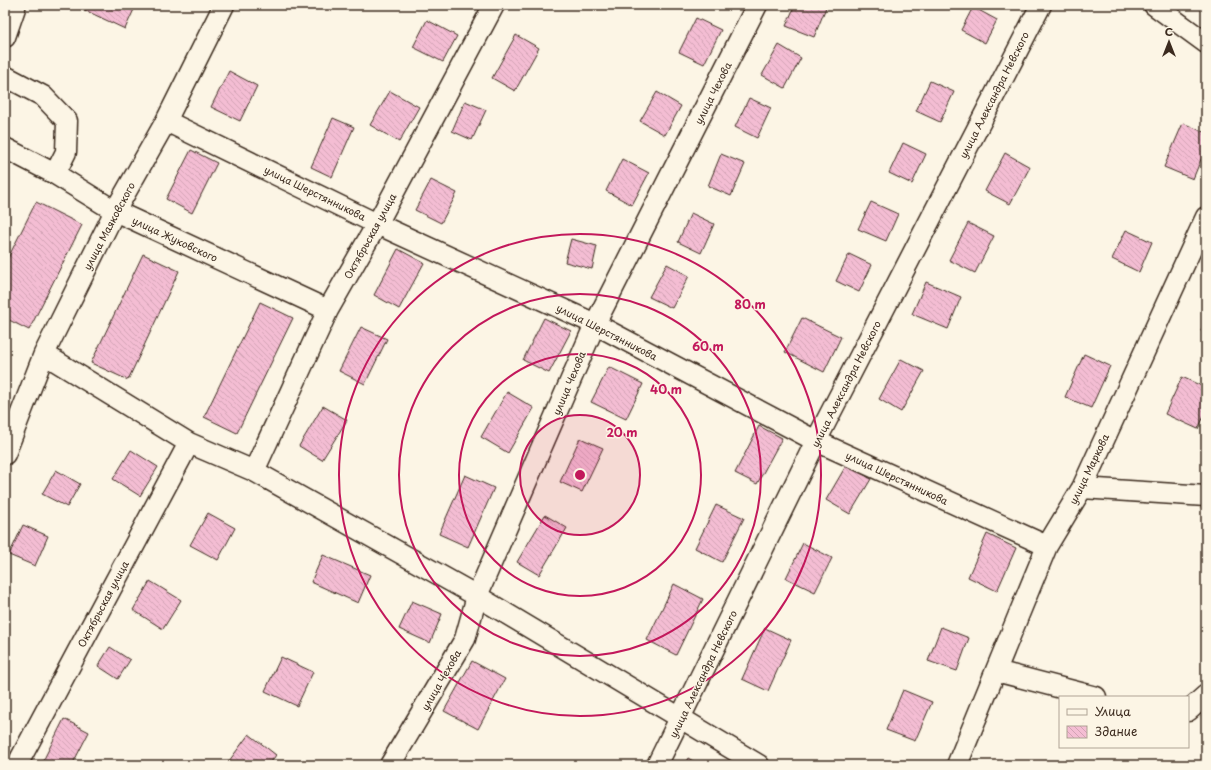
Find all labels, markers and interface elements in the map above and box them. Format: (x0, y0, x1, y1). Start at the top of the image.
north arrow (1149, 22, 1189, 62)
text: С (1165, 23, 1173, 40)
street label: улица Александра Невского (955, 29, 1032, 161)
street label: улица Чехова (690, 58, 735, 127)
street label: улица Шерстянникова (262, 161, 369, 224)
street label: улица Маяковского (79, 179, 138, 272)
street label: Октябрьская улица (340, 189, 400, 281)
street label: улица Жуковского (130, 212, 221, 266)
text: 80 m (734, 295, 766, 313)
street label: улица Шерстянникова (554, 300, 661, 364)
street label: улица Александра Невского (807, 318, 884, 450)
text: 60 m (692, 337, 724, 355)
street label: улица Чехова (548, 348, 589, 417)
text: 40 m (650, 380, 682, 398)
text: 20 m (606, 423, 638, 441)
street label: улица Маркова (1065, 430, 1112, 507)
street label: улица Шерстянникова (844, 447, 952, 508)
centre of rings (573, 468, 587, 482)
street label: Октябрьская улица (73, 557, 132, 650)
street label: улица Александра Невского (665, 607, 740, 740)
street label: улица Чехова (417, 646, 464, 713)
legend (1059, 696, 1189, 748)
text: Улица (1095, 702, 1131, 720)
text: Здание (1095, 722, 1137, 740)

